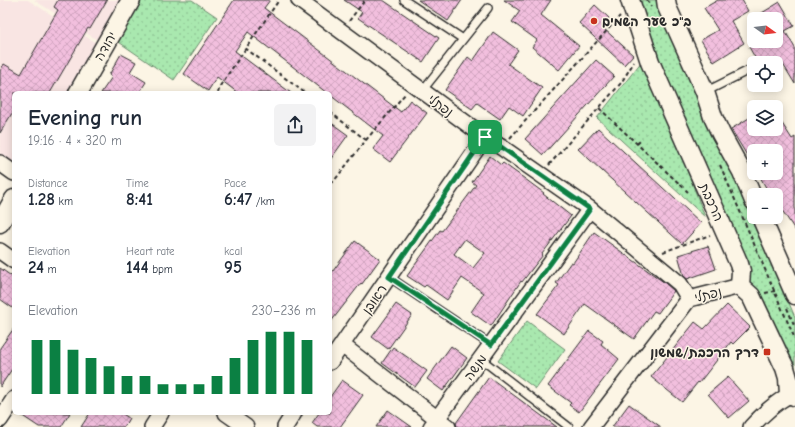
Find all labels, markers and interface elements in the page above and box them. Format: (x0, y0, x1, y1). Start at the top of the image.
north arrow (747, 12, 783, 48)
map controls (747, 12, 783, 224)
place label: ב"כ שער השמים (602, 14, 692, 29)
marker: ב"כ שער השמים (589, 16, 599, 26)
street label: יהודה (91, 29, 120, 64)
button: locate (747, 56, 783, 92)
street label: נפתלי (425, 91, 456, 120)
button: layers (747, 100, 783, 136)
button: share (274, 104, 316, 146)
text: Evening run (28, 105, 142, 131)
pin (468, 120, 502, 154)
icon: arrive (474, 126, 496, 148)
text: 19:16 · 4 × 320 m (28, 133, 122, 148)
button: + (747, 144, 783, 180)
text: Distance (28, 177, 67, 190)
text: Time (126, 177, 149, 190)
text: Pace (224, 177, 246, 190)
street label: הרכבת (696, 180, 727, 224)
button: − (747, 188, 783, 224)
text: 1.28 (28, 190, 55, 209)
text: 8:41 (126, 190, 153, 209)
text: 6:47 (224, 190, 252, 209)
text: km (55, 195, 73, 208)
text: /km (252, 195, 275, 208)
text: Elevation (28, 245, 70, 258)
text: Heart rate (126, 245, 175, 258)
text: kcal (224, 245, 242, 258)
text: 24 (28, 258, 44, 277)
text: 144 (126, 258, 148, 277)
text: 95 (224, 258, 242, 277)
text: m (44, 263, 57, 276)
text: bpm (148, 263, 173, 276)
street label: ראובן (359, 282, 390, 317)
street label: נפתלי (693, 284, 724, 306)
text: Elevation (28, 303, 78, 318)
text: 230–236 m (251, 303, 316, 318)
place label: דרך הרכבת/שמשון (650, 345, 759, 360)
marker: דרך הרכבת/שמשון (762, 347, 772, 357)
street label: מנשה (461, 351, 490, 383)

